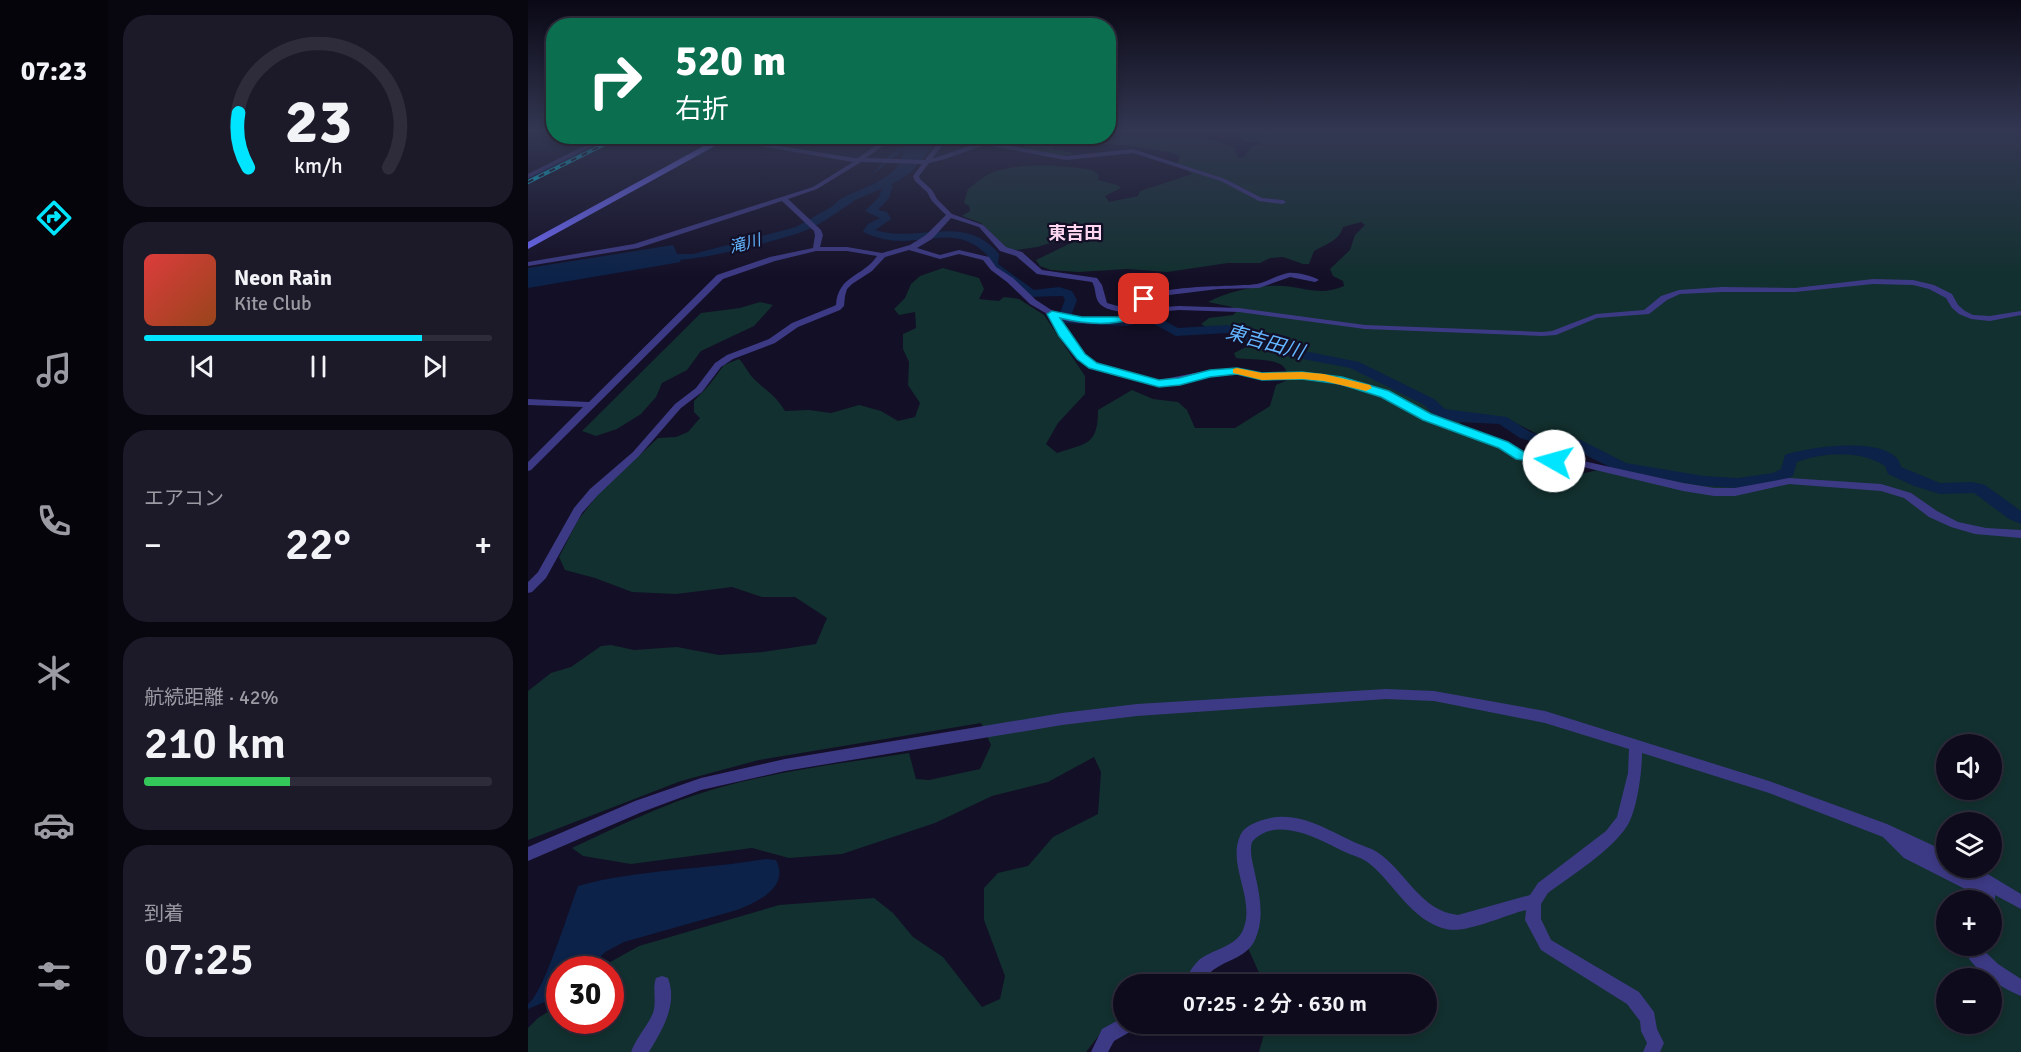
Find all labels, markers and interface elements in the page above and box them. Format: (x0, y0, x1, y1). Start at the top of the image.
text: 520 m (675, 36, 786, 87)
icon: right (576, 42, 654, 120)
text: 07:23 (21, 55, 87, 88)
text: 23 (284, 83, 352, 160)
text: 右折 (675, 93, 729, 126)
text: km/h (294, 154, 342, 180)
icon: directions (33, 197, 75, 239)
district label: 東吉田 (1048, 222, 1102, 244)
water label: 滝川 (727, 230, 765, 258)
text: Neon Rain (234, 264, 332, 291)
pin (1118, 273, 1169, 324)
icon: arrive (1127, 282, 1160, 315)
text: Kite Club (234, 291, 312, 316)
water label: 東吉田川 (1223, 319, 1309, 366)
icon: music (33, 349, 75, 391)
icon: previous (186, 350, 219, 383)
icon: pause (302, 350, 335, 383)
icon: next (418, 350, 451, 383)
position arrow (1522, 429, 1586, 493)
text: エアコン (144, 486, 224, 511)
icon: phone (33, 500, 75, 542)
text: 22° (285, 517, 351, 572)
text: − (144, 525, 162, 566)
text: + (474, 525, 492, 566)
icon: climate (33, 652, 75, 694)
text: 航続距離 · 42% (144, 685, 279, 710)
text: 210 km (144, 716, 286, 771)
map controls (1936, 734, 2002, 1034)
button: sound (1936, 734, 2002, 800)
icon: car (33, 804, 75, 846)
button: layers (1936, 812, 2002, 878)
button: + (1936, 890, 2002, 956)
text: 到着 (144, 901, 184, 926)
text: 07:25 (144, 932, 254, 987)
icon: filters (33, 955, 75, 997)
speed limit sign: 30 (546, 956, 624, 1034)
button: − (1936, 968, 2002, 1034)
text: 07:25 · 2 分 · 630 m (1183, 990, 1367, 1017)

